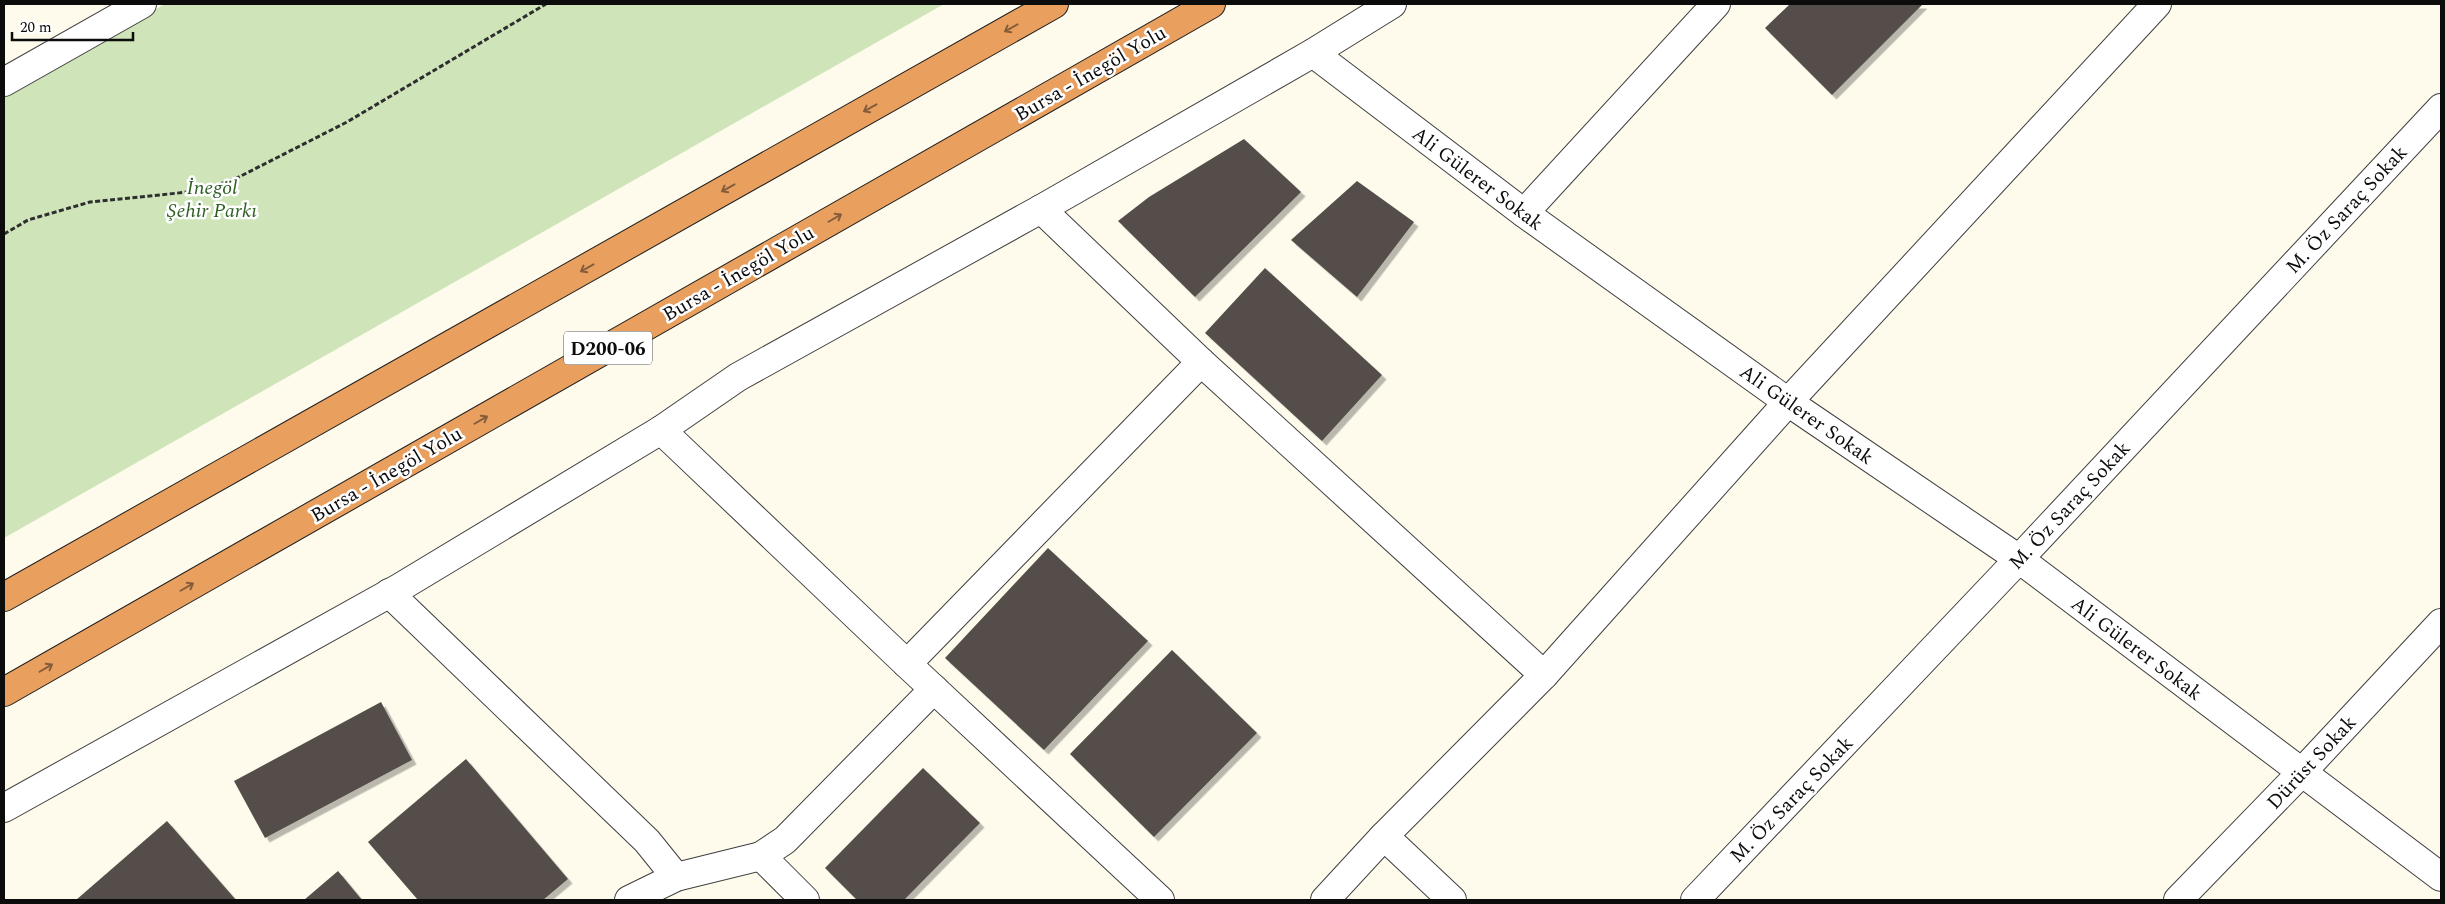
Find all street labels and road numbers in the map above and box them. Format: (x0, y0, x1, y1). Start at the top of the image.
street label: Bursa - İnegöl Yolu (1009, 18, 1172, 130)
street label: Ali Gülerer Sokak (1405, 119, 1550, 238)
street label: M. Öz Saraç Sokak (2279, 138, 2415, 281)
street label: Bursa - İnegöl Yolu (657, 218, 820, 330)
road number: D200-06 (564, 332, 652, 364)
street label: Ali Gülerer Sokak (1733, 357, 1880, 472)
street label: Bursa - İnegöl Yolu (305, 419, 468, 531)
street label: M. Öz Saraç Sokak (2002, 434, 2138, 577)
street label: Ali Gülerer Sokak (2064, 589, 2209, 708)
street label: Dürüst Sokak (2260, 709, 2364, 817)
street label: M. Öz Saraç Sokak (1723, 729, 1860, 870)

